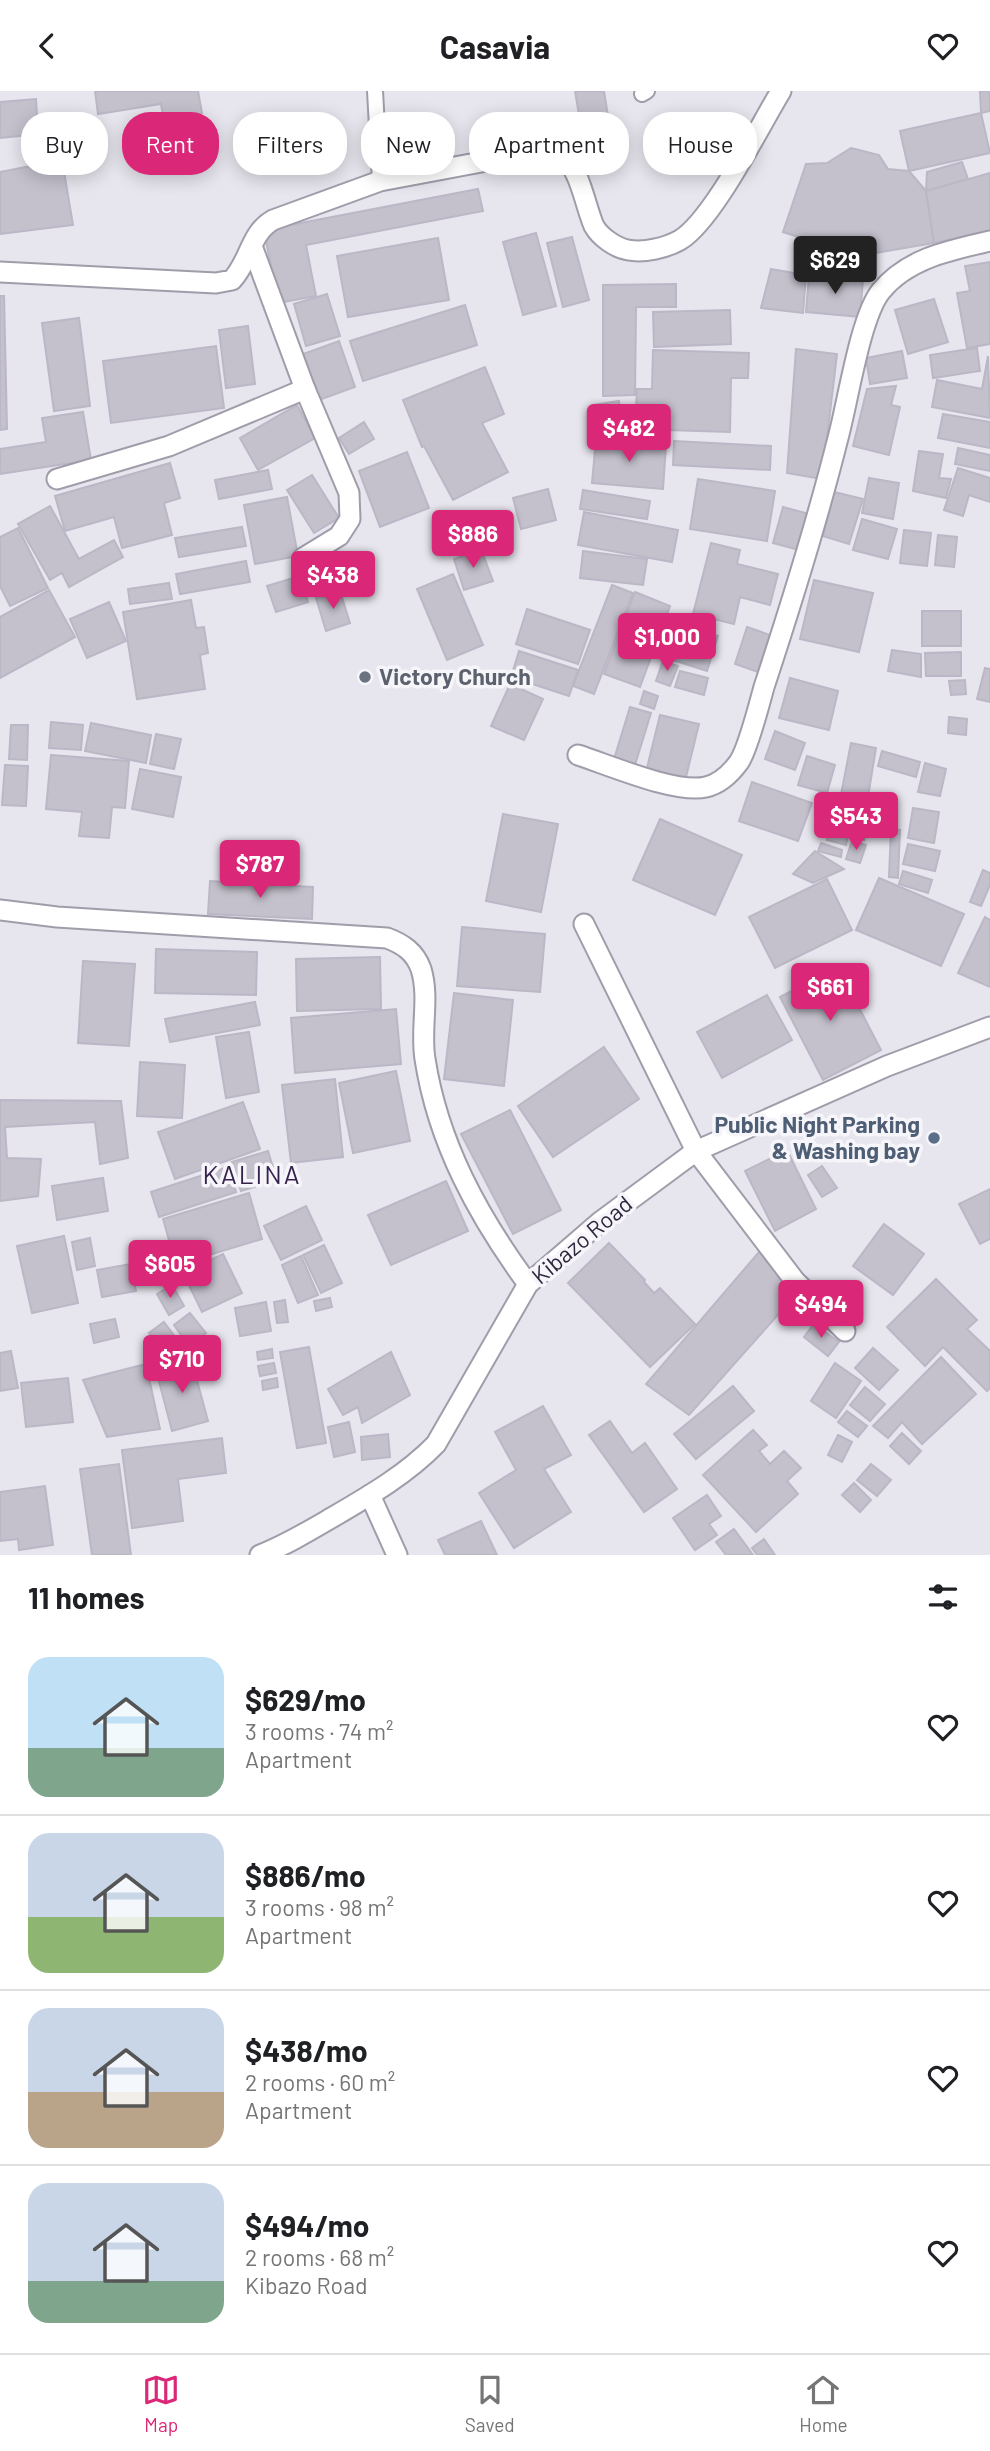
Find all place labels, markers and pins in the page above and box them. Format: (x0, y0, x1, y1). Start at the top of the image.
pin: $629 (794, 237, 876, 296)
pin: $482 (588, 405, 670, 464)
pin: $886 (432, 511, 514, 570)
pin: $438 (292, 552, 374, 611)
pin: $1,000 (610, 613, 724, 673)
place label: Victory Church (379, 662, 531, 690)
marker: Victory Church (357, 669, 373, 685)
pin: $543 (815, 793, 897, 852)
pin: $787 (219, 841, 301, 900)
pin: $661 (789, 963, 871, 1023)
place label: Public Night Parking & Washing bay (714, 1110, 920, 1164)
marker: Public Night Parking & Washing bay (926, 1130, 942, 1146)
pin: $605 (129, 1241, 211, 1300)
pin: $494 (780, 1281, 862, 1340)
pin: $710 (141, 1335, 223, 1395)

